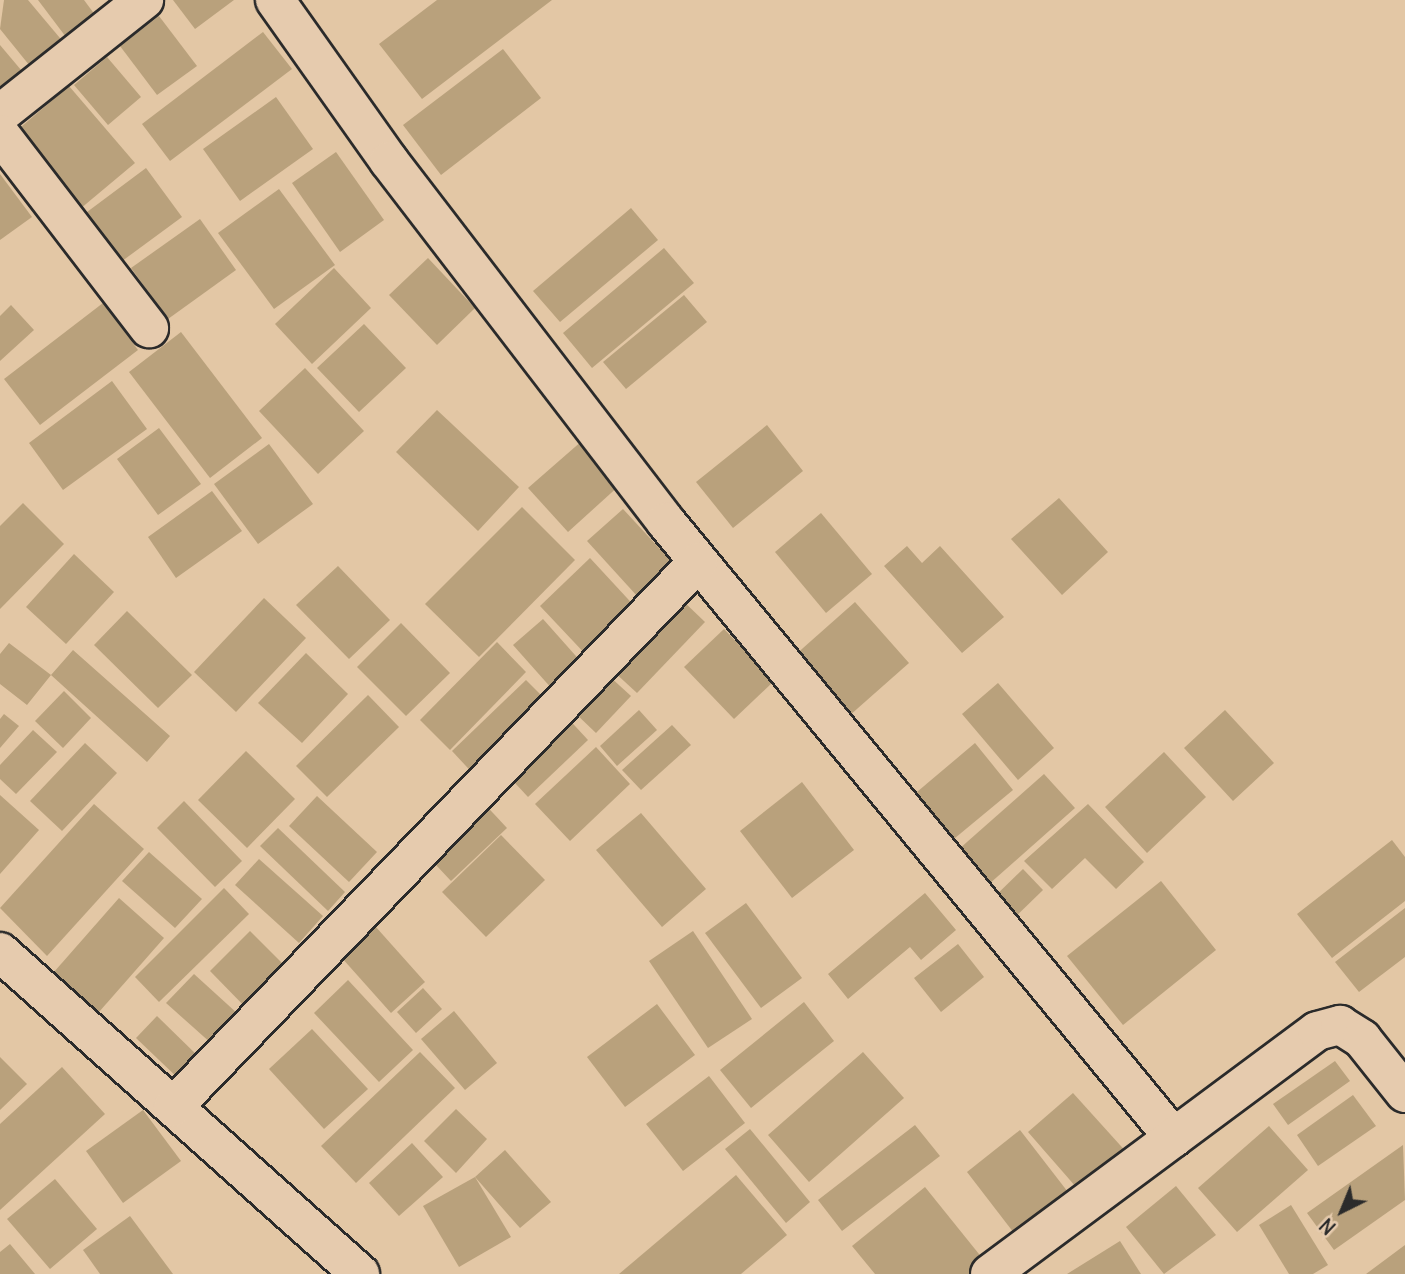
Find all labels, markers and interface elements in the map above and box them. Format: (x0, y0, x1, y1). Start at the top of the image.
north arrow (1307, 1176, 1377, 1246)
text: N (1315, 1213, 1341, 1240)

